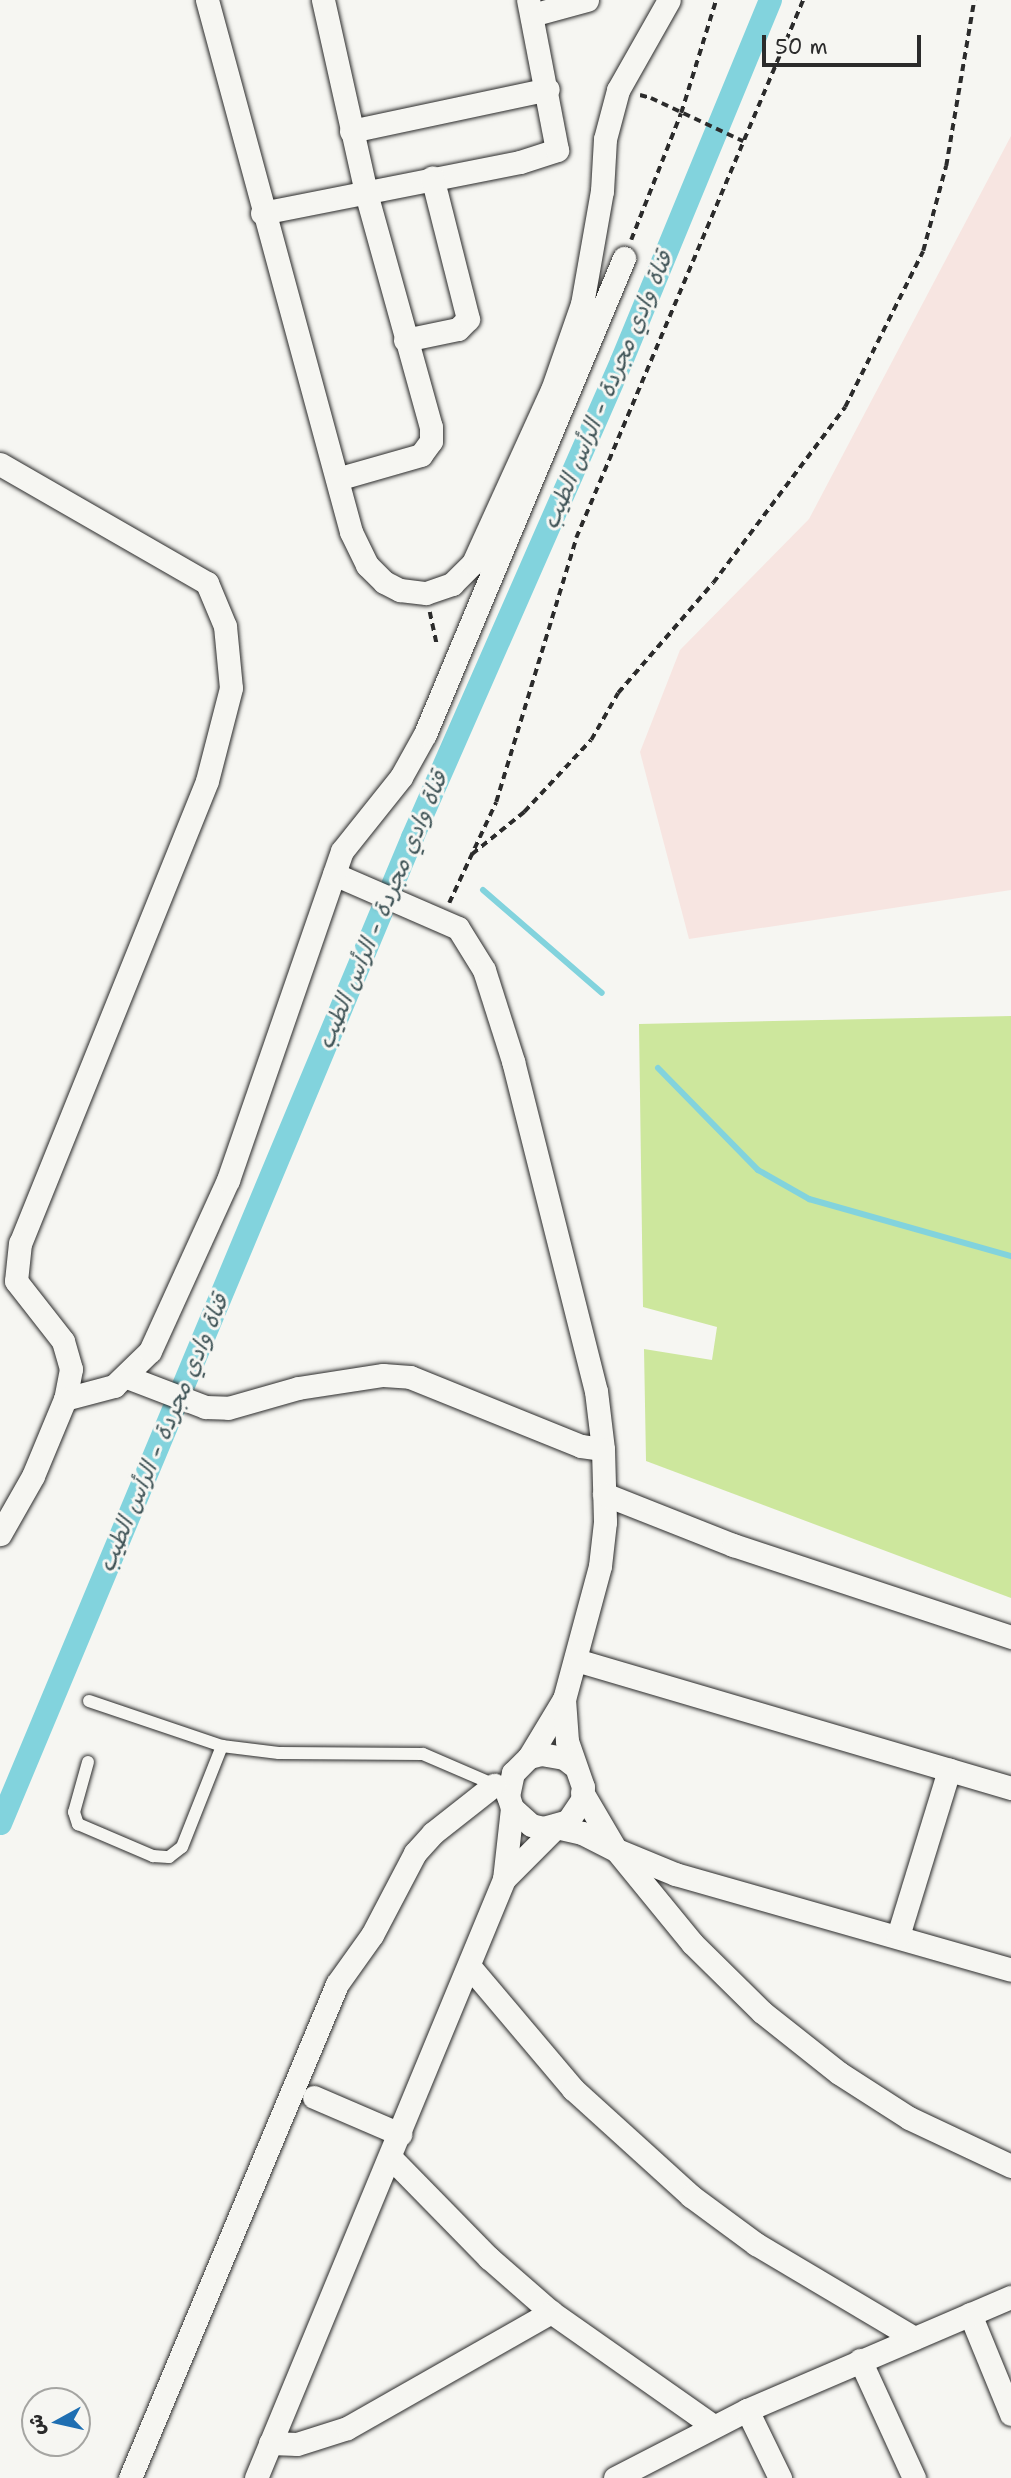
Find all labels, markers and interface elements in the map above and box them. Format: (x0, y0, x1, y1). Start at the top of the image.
scale bar (766, 21, 925, 65)
text: 50 m (775, 33, 828, 61)
water label: قناة وادي مجردة - الرأس الطيب (536, 247, 678, 533)
water label: قناة وادي مجردة - الرأس الطيب (311, 767, 453, 1053)
water label: قناة وادي مجردة - الرأس الطيب (92, 1290, 234, 1576)
north arrow (21, 2387, 91, 2457)
text: ش (23, 2413, 51, 2437)

